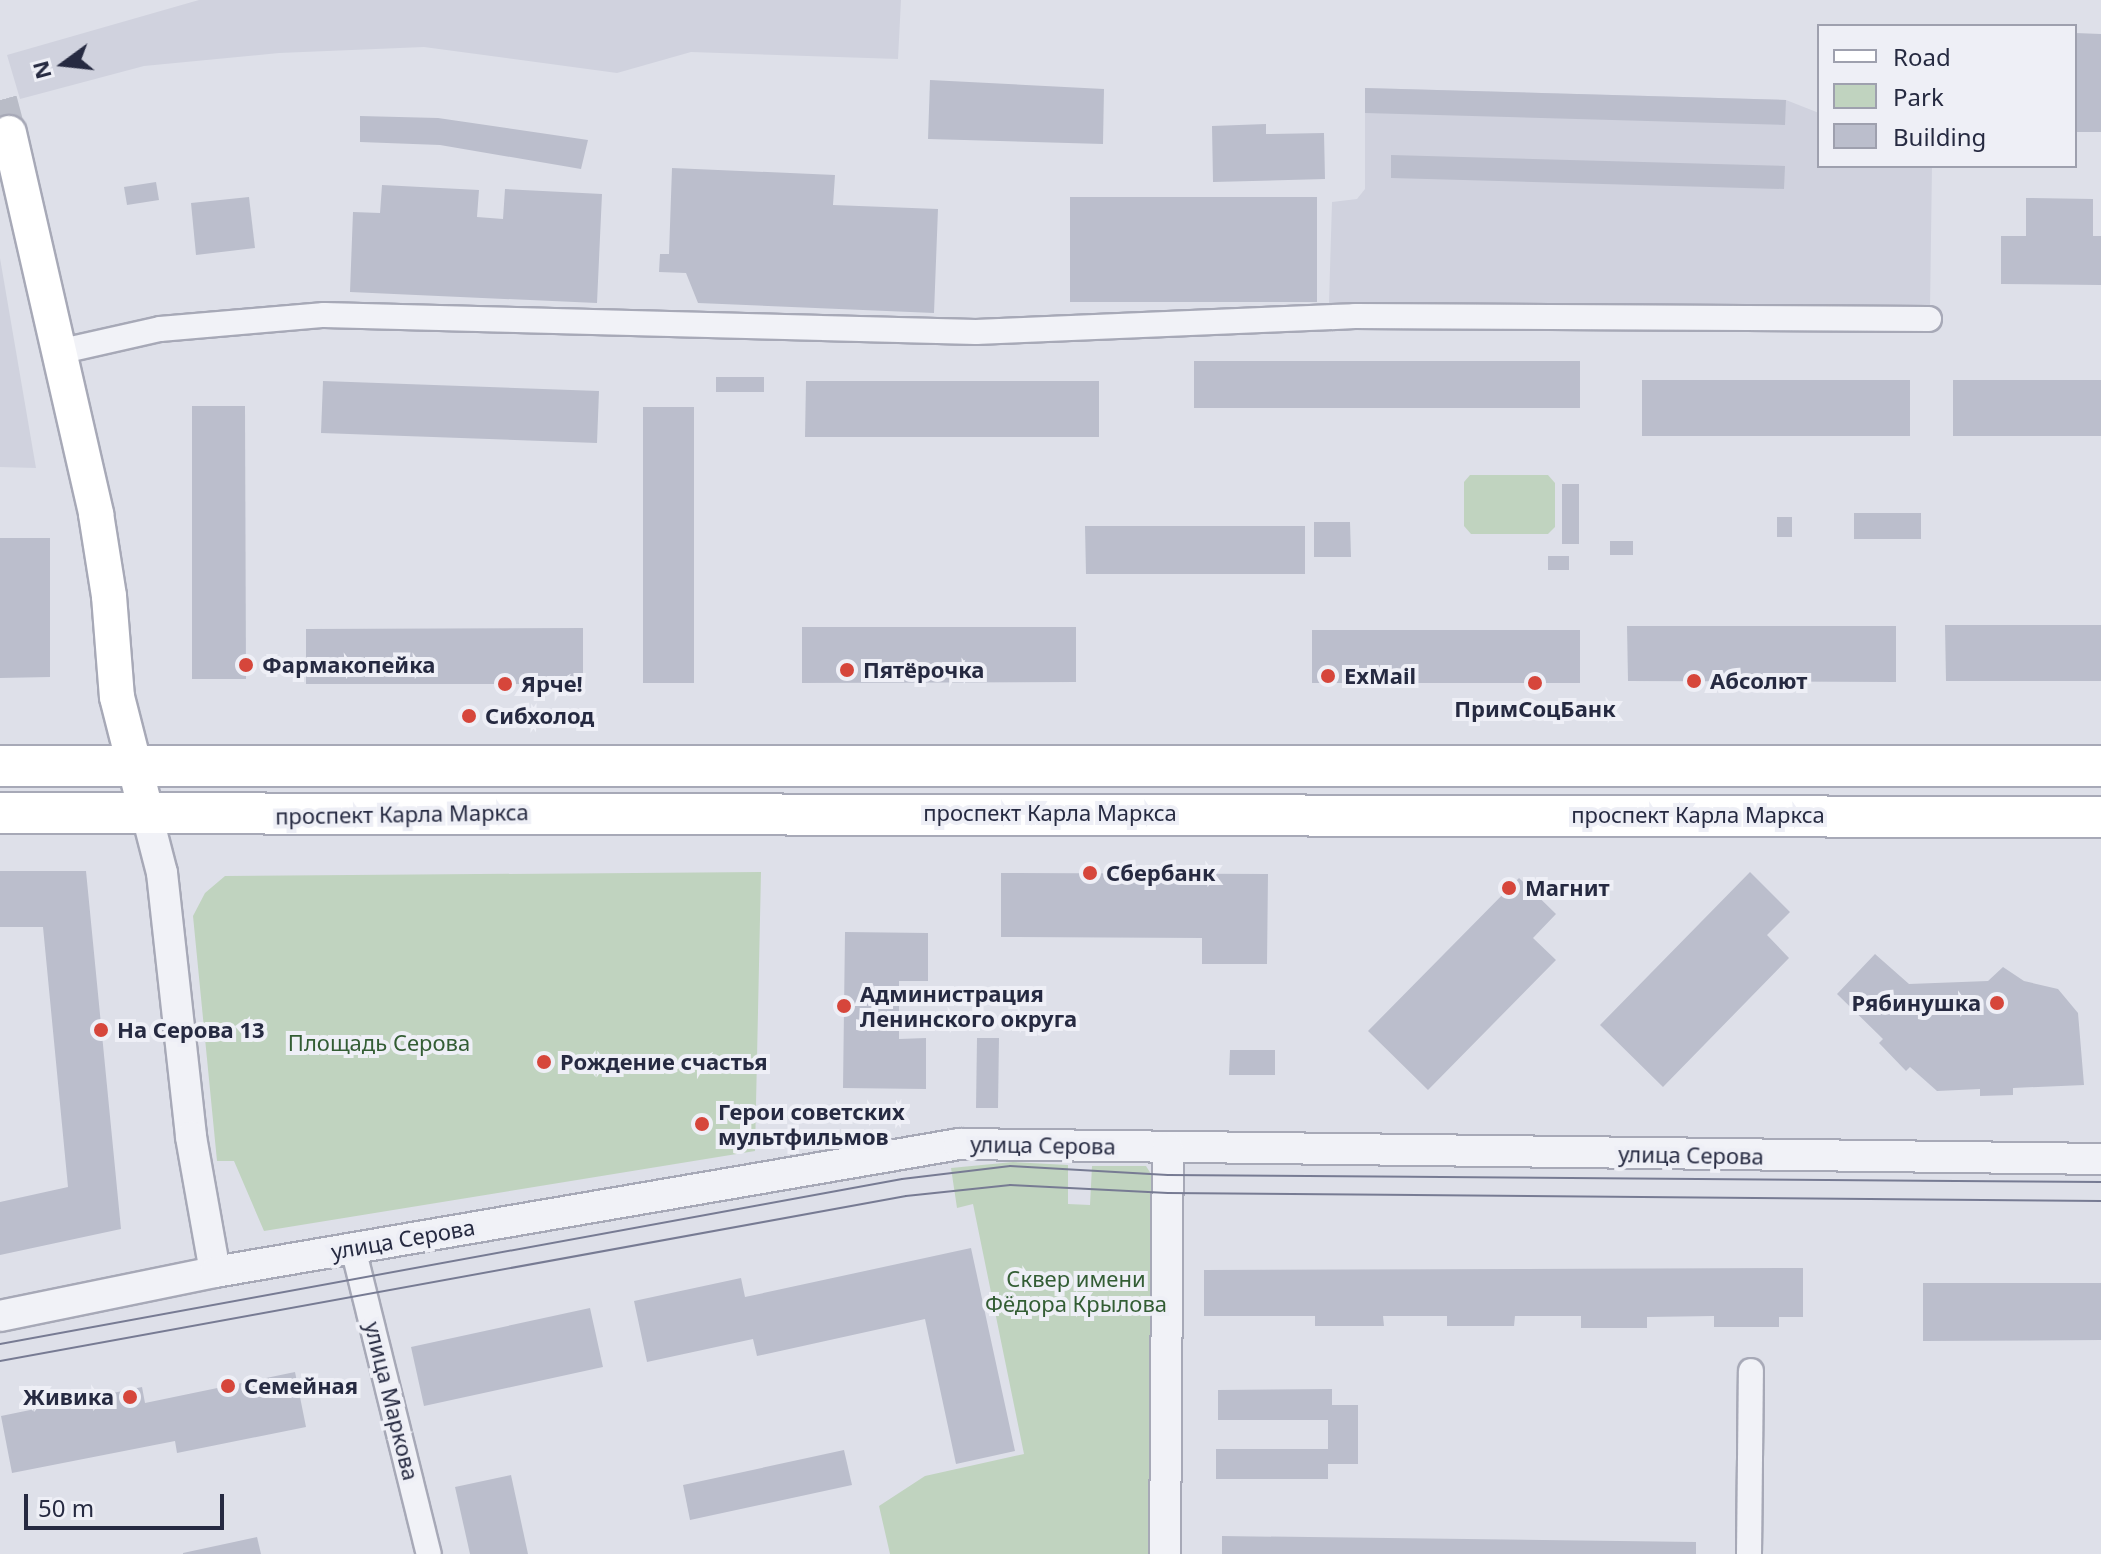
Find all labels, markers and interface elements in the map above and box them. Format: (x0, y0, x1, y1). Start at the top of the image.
north arrow (24, 24, 104, 104)
legend (1817, 24, 2077, 168)
text: Road (1893, 40, 1951, 73)
text: N (24, 58, 58, 83)
text: Park (1893, 80, 1944, 113)
text: Building (1893, 120, 1986, 153)
place label: Фармакопейка (262, 652, 435, 678)
marker: Фармакопейка (237, 656, 255, 674)
place label: Пятёрочка (863, 657, 984, 683)
marker: Пятёрочка (838, 661, 856, 679)
place label: ExMail (1344, 663, 1416, 689)
marker: ExMail (1319, 667, 1337, 685)
place label: Абсолют (1710, 668, 1807, 694)
place label: Ярче! (521, 671, 583, 697)
marker: Абсолют (1685, 672, 1703, 690)
marker: ПримСоцБанк (1526, 674, 1544, 692)
marker: Ярче! (496, 675, 514, 693)
place label: ПримСоцБанк (1454, 696, 1616, 722)
place label: Сибхолод (485, 703, 594, 729)
marker: Сибхолод (460, 707, 478, 725)
street label: проспект Карла Маркса (275, 799, 529, 829)
street label: проспект Карла Маркса (923, 800, 1177, 826)
street label: проспект Карла Маркса (1571, 802, 1825, 828)
place label: Сбербанк (1106, 860, 1216, 886)
marker: Сбербанк (1081, 864, 1099, 882)
place label: Магнит (1525, 875, 1610, 901)
marker: Магнит (1500, 879, 1518, 897)
place label: Администрация Ленинского округа (860, 980, 1077, 1032)
place label: Рябинушка (1851, 990, 1981, 1016)
marker: Рябинушка (1988, 994, 2006, 1012)
marker: Администрация Ленинского округа (835, 997, 853, 1015)
place label: На Серова 13 (117, 1017, 265, 1043)
marker: На Серова 13 (92, 1021, 110, 1039)
park label: Площадь Серова (288, 1030, 470, 1056)
place label: Рождение счастья (560, 1049, 768, 1075)
marker: Рождение счастья (535, 1053, 553, 1071)
place label: Герои советских мультфильмов (718, 1098, 905, 1150)
marker: Герои советских мультфильмов (693, 1115, 711, 1133)
street label: улица Серова (970, 1131, 1116, 1159)
street label: улица Серова (1618, 1141, 1764, 1169)
street label: улица Серова (329, 1213, 477, 1265)
park label: Сквер имени Фёдора Крылова (985, 1265, 1167, 1316)
street label: улица Маркова (360, 1319, 424, 1483)
place label: Семейная (244, 1373, 358, 1399)
marker: Семейная (219, 1377, 237, 1395)
place label: Живика (23, 1384, 114, 1410)
marker: Живика (121, 1388, 139, 1406)
scale bar (28, 1478, 228, 1528)
text: 50 m (38, 1491, 94, 1524)

